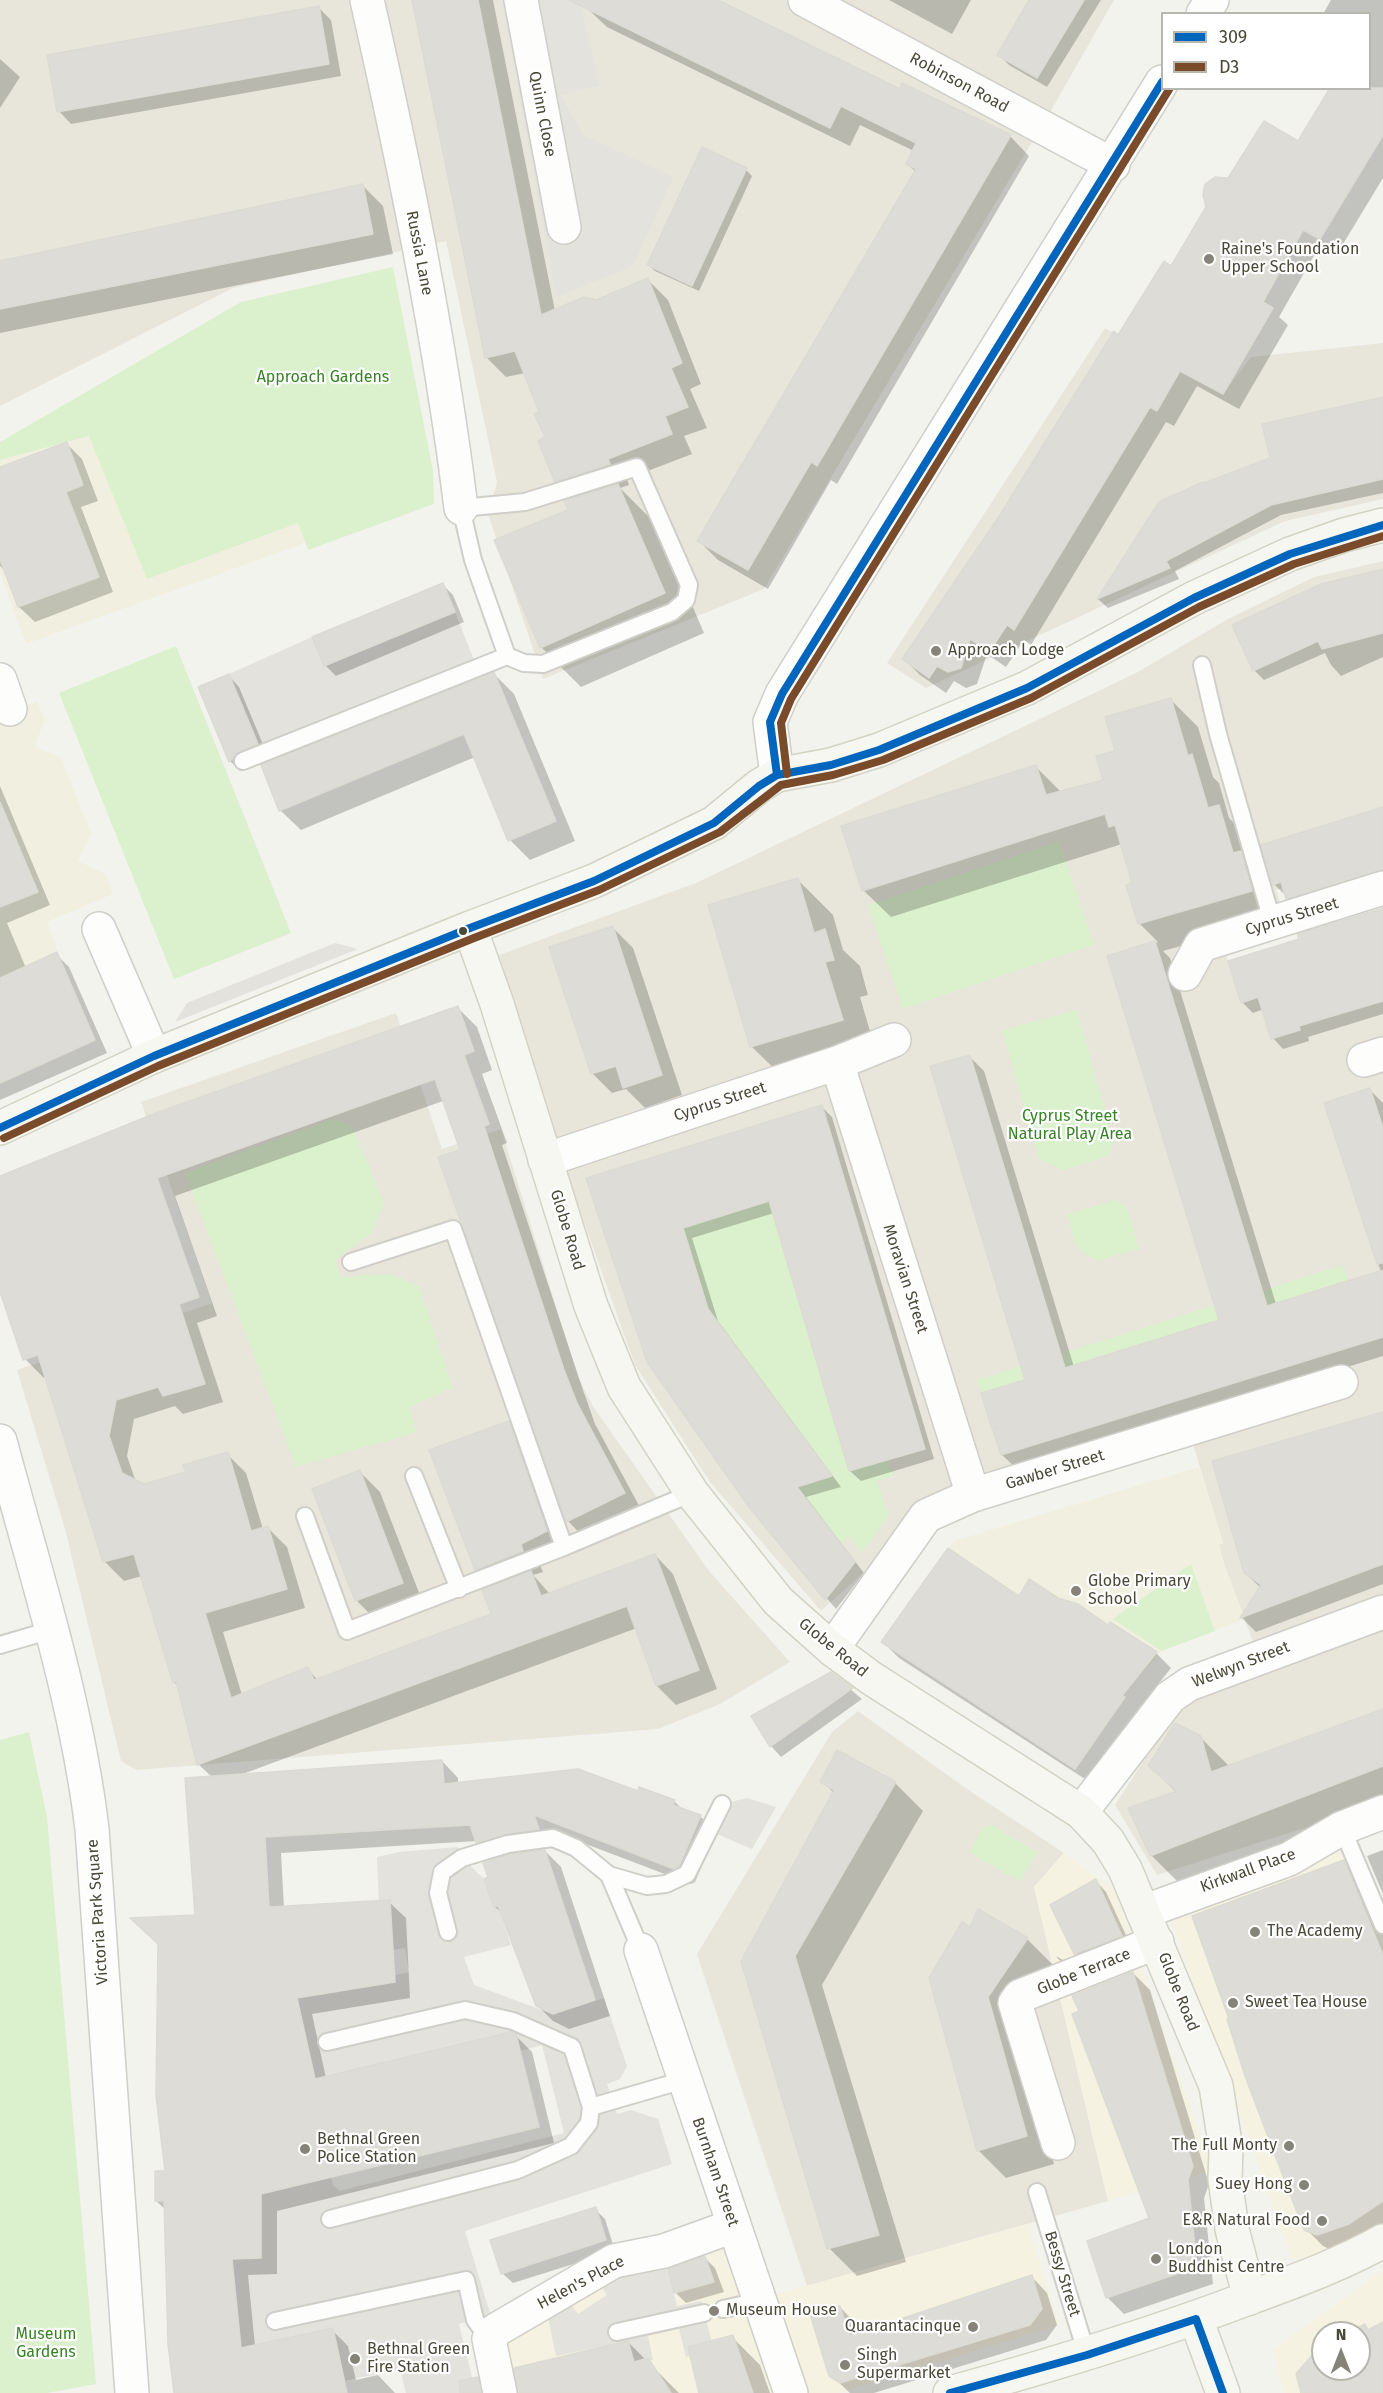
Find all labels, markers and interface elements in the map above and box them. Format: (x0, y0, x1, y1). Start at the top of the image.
legend (1161, 12, 1371, 90)
text: 309 (1219, 26, 1247, 48)
street label: Robinson Road (906, 49, 1012, 117)
text: D3 (1219, 56, 1239, 78)
street label: Quinn Close (524, 70, 560, 158)
street label: Russia Lane (401, 209, 437, 297)
place label: Raine's Foundation Upper School (1221, 240, 1359, 278)
marker: Raine's Foundation Upper School (1202, 252, 1216, 266)
park label: Approach Gardens (257, 368, 389, 388)
place label: Approach Lodge (948, 641, 1064, 661)
marker: Approach Lodge (929, 644, 943, 658)
street label: Cyprus Street (1243, 894, 1341, 940)
unlabelled marker (457, 925, 469, 937)
street label: Cyprus Street (671, 1078, 769, 1126)
park label: Cyprus Street Natural Play Area (1008, 1107, 1132, 1145)
street label: Globe Road (546, 1187, 588, 1273)
street label: Moravian Street (878, 1222, 932, 1336)
street label: Gawber Street (1003, 1446, 1107, 1494)
place label: Globe Primary School (1088, 1572, 1191, 1610)
marker: Globe Primary School (1069, 1584, 1083, 1598)
street label: Globe Road (795, 1614, 871, 1682)
street label: Welwyn Street (1190, 1638, 1292, 1692)
street label: Victoria Park Square (83, 1839, 113, 1985)
street label: Kirkwall Place (1198, 1845, 1298, 1897)
place label: The Academy (1267, 1922, 1363, 1942)
marker: The Academy (1248, 1925, 1262, 1939)
street label: Globe Terrace (1034, 1945, 1134, 1999)
street label: Globe Road (1153, 1950, 1203, 2034)
place label: Sweet Tea House (1245, 1993, 1367, 2013)
marker: Sweet Tea House (1226, 1996, 1240, 2010)
street label: Burnham Street (687, 2115, 743, 2229)
place label: Bethnal Green Police Station (317, 2130, 420, 2168)
place label: The Full Monty (1171, 2136, 1277, 2156)
marker: The Full Monty (1282, 2139, 1296, 2153)
marker: Bethnal Green Police Station (298, 2142, 312, 2156)
place label: Suey Hong (1215, 2175, 1292, 2195)
marker: Suey Hong (1297, 2178, 1311, 2192)
place label: E&R Natural Food (1182, 2211, 1310, 2231)
marker: E&R Natural Food (1315, 2214, 1329, 2228)
street label: Bessy Street (1040, 2229, 1084, 2319)
place label: London Buddhist Centre (1168, 2240, 1284, 2278)
street label: Helen's Place (534, 2252, 628, 2314)
marker: London Buddhist Centre (1149, 2252, 1163, 2266)
place label: Museum House (726, 2301, 837, 2321)
marker: Museum House (707, 2304, 721, 2318)
place label: Quarantacinque (845, 2317, 961, 2337)
marker: Quarantacinque (966, 2320, 980, 2334)
north arrow (1311, 2321, 1371, 2381)
park label: Museum Gardens (16, 2325, 76, 2363)
text: N (1336, 2325, 1346, 2344)
place label: Bethnal Green Fire Station (367, 2340, 470, 2378)
place label: Singh Supermarket (857, 2346, 951, 2384)
marker: Bethnal Green Fire Station (348, 2352, 362, 2366)
marker: Singh Supermarket (838, 2358, 852, 2372)

